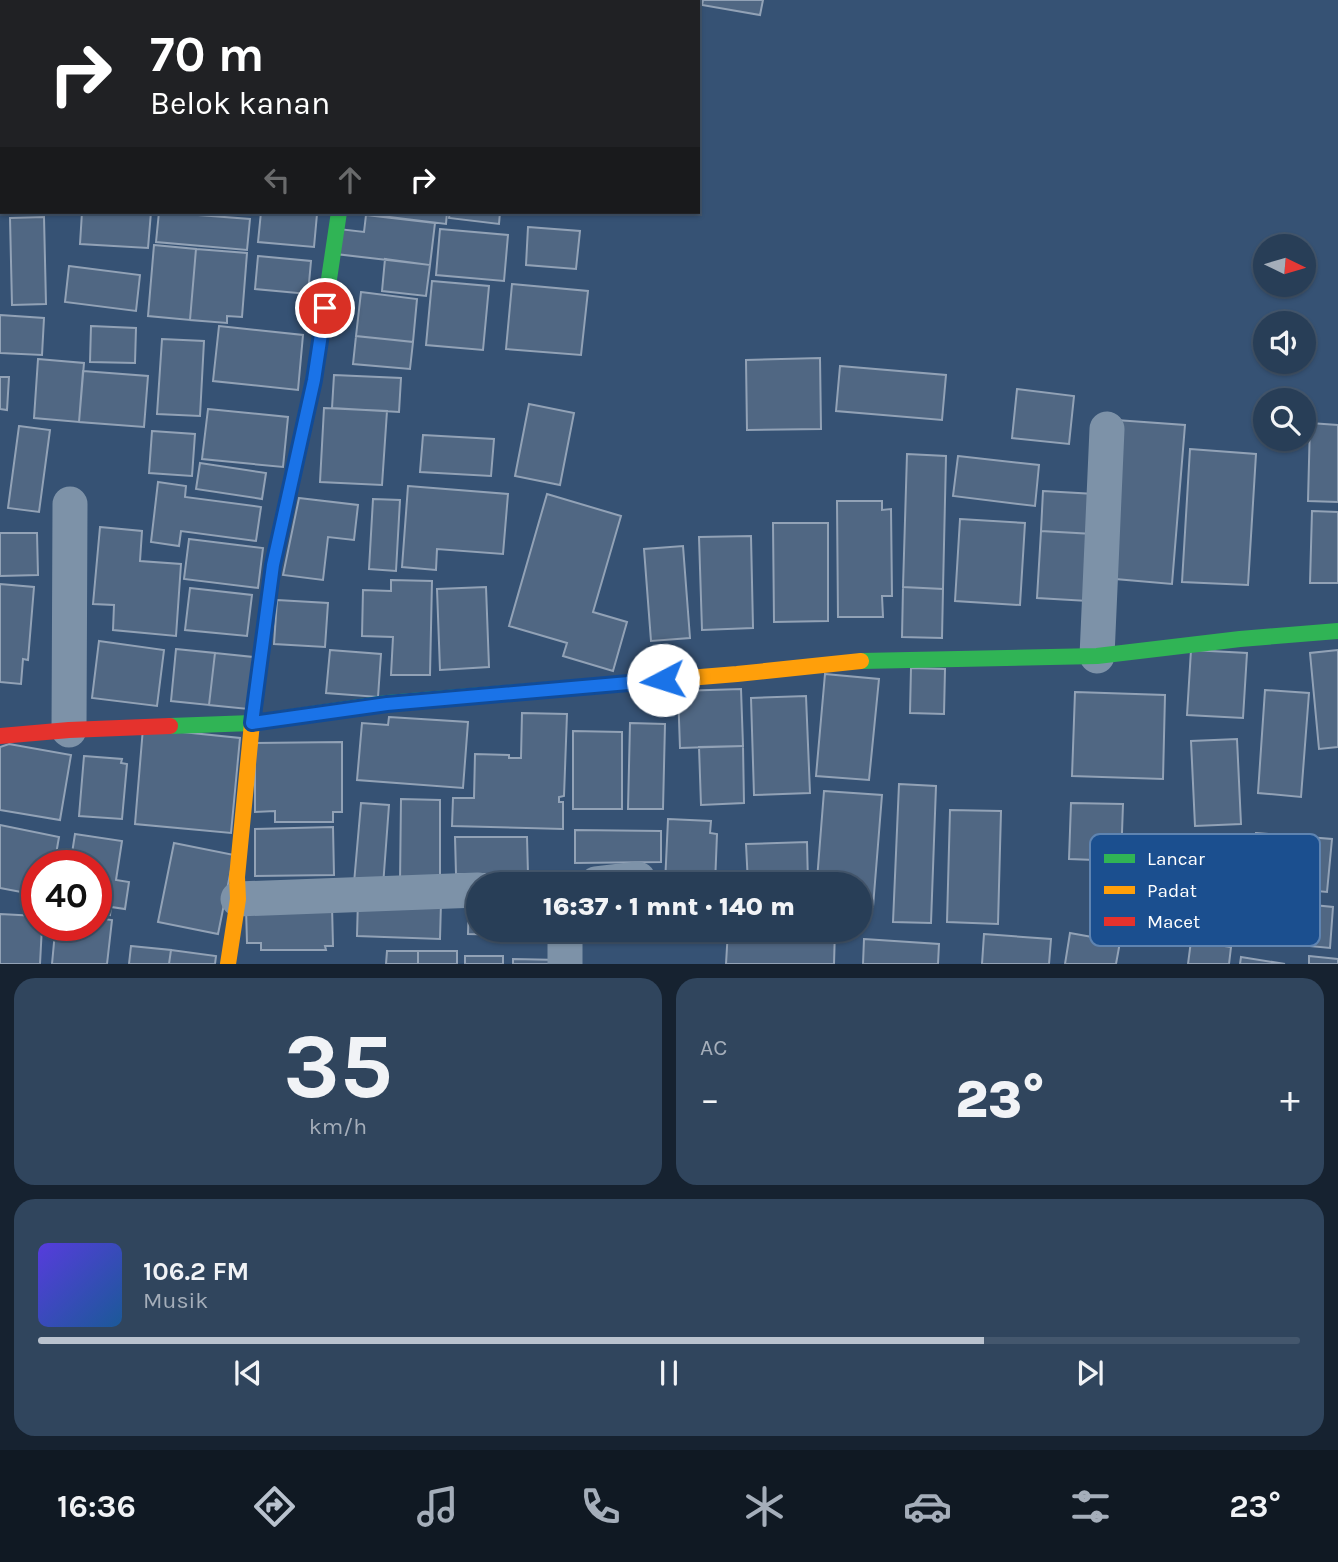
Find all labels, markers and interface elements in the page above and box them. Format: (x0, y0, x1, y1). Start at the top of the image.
text: 70 m (150, 26, 264, 83)
icon: right (35, 28, 126, 119)
text: Belok kanan (150, 85, 330, 122)
icon: left (258, 161, 296, 199)
icon: ahead (331, 161, 369, 199)
icon: right (404, 161, 442, 199)
north arrow (1253, 234, 1316, 298)
map controls (1253, 234, 1316, 451)
pin (295, 278, 355, 338)
icon: arrive (306, 289, 344, 327)
button: sound (1253, 311, 1316, 374)
button: search (1253, 388, 1316, 451)
position arrow (626, 643, 700, 717)
legend (1090, 834, 1320, 946)
text: Lancar (1147, 848, 1205, 870)
speed limit sign: 40 (21, 850, 112, 941)
text: Padat (1147, 880, 1197, 902)
text: 16:37 · 1 mnt · 140 m (543, 891, 795, 922)
text: Macet (1147, 911, 1200, 933)
text: 35 (283, 1014, 393, 1120)
text: AC (700, 1034, 727, 1061)
text: 23° (955, 1069, 1045, 1130)
text: − (700, 1077, 720, 1122)
text: + (1280, 1077, 1300, 1122)
text: km/h (309, 1113, 367, 1140)
text: 106.2 FM (143, 1256, 249, 1287)
text: Musik (143, 1287, 208, 1314)
icon: previous (229, 1354, 267, 1392)
icon: pause (650, 1354, 688, 1392)
icon: next (1071, 1354, 1109, 1392)
icon: directions (250, 1482, 299, 1531)
icon: music (413, 1482, 462, 1531)
icon: phone (576, 1482, 625, 1531)
icon: climate (740, 1482, 789, 1531)
icon: car (903, 1482, 952, 1531)
icon: filters (1066, 1482, 1115, 1531)
text: 16:36 (57, 1488, 136, 1525)
text: 23° (1229, 1488, 1281, 1525)

